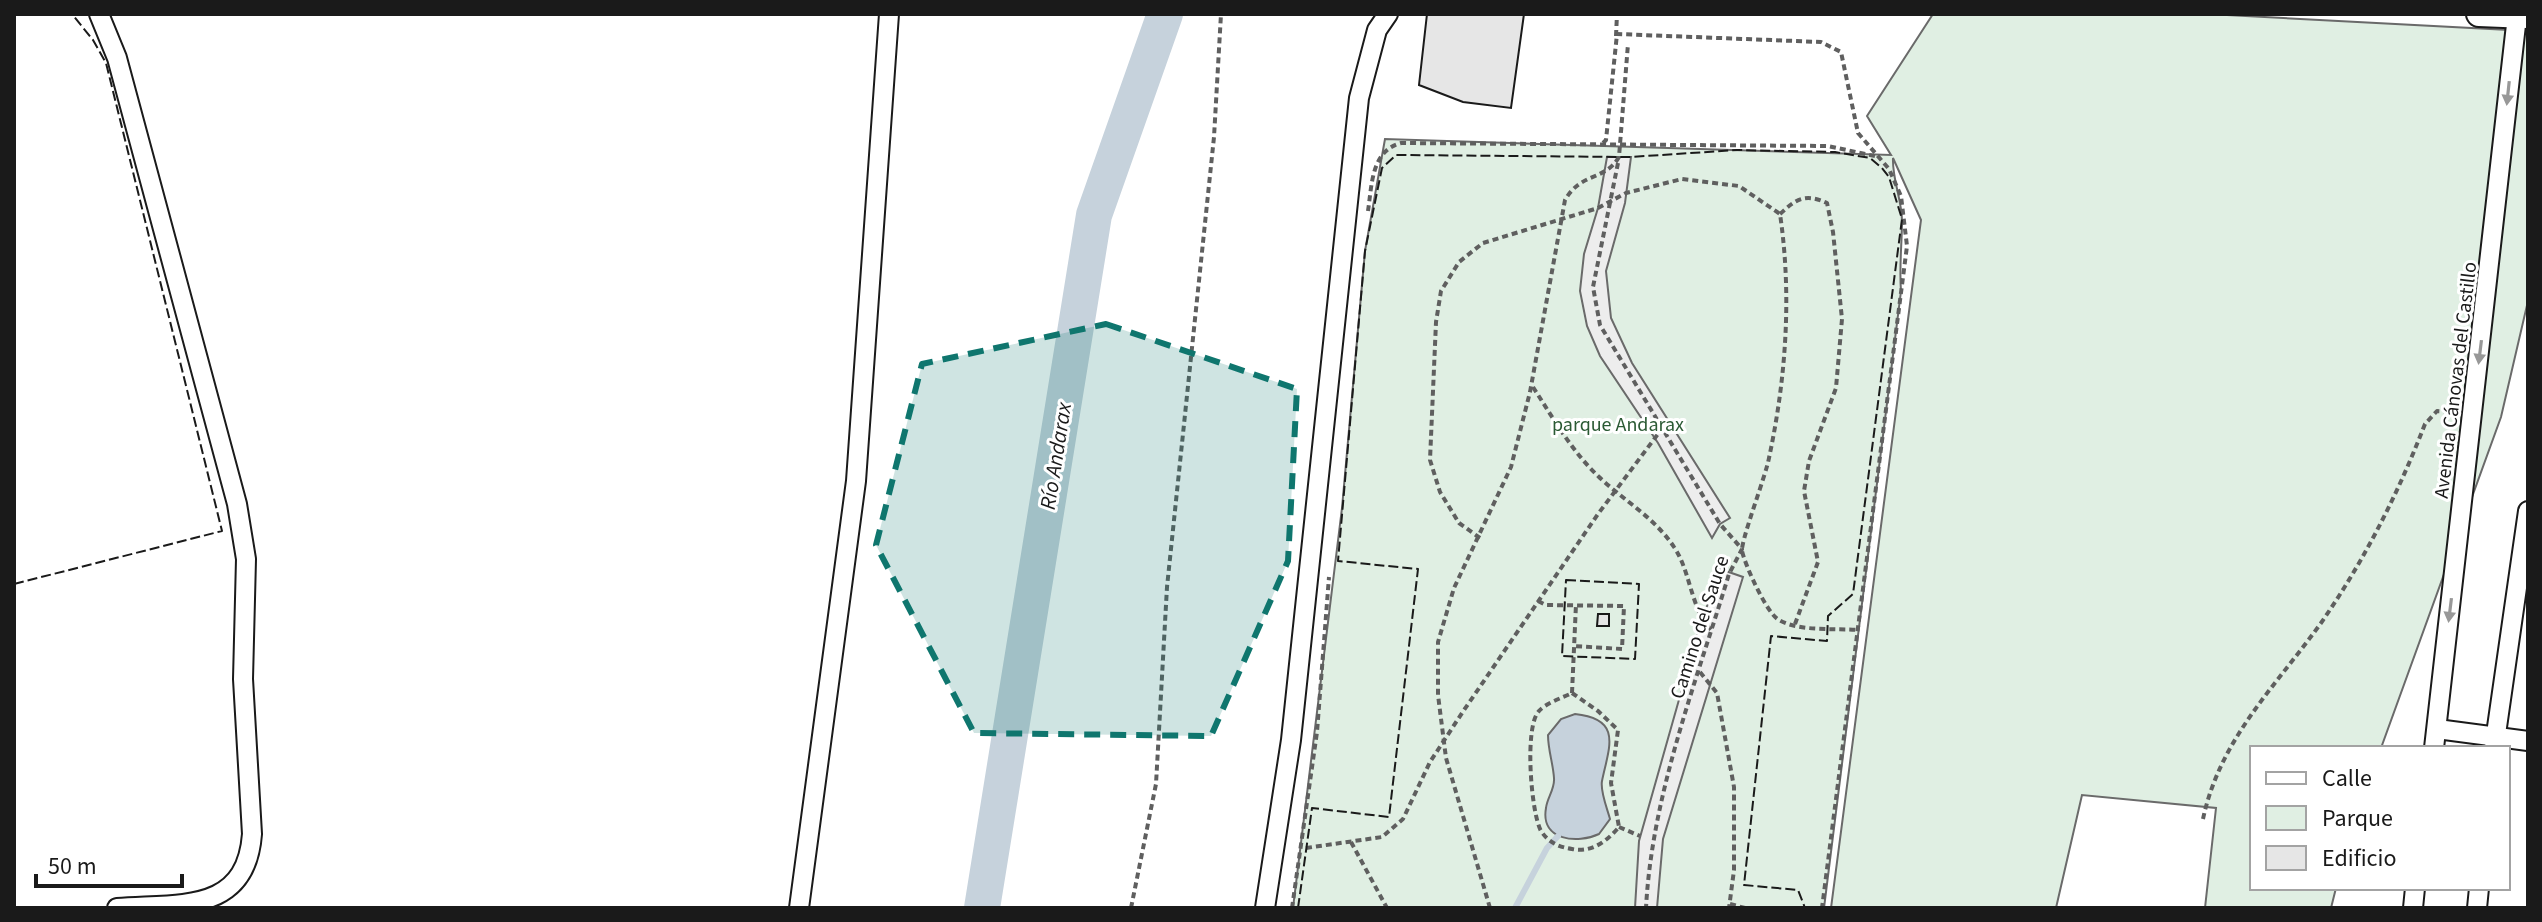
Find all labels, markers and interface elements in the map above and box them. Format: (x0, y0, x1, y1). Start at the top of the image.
one-way arrow (2502, 81, 2515, 106)
street label: Avenida Cánovas del Castillo (2428, 260, 2484, 500)
one-way arrow (2474, 340, 2487, 365)
water label: Río Andarax (1032, 399, 1080, 512)
park label: parque Andarax (1552, 411, 1684, 439)
street label: Camino del Sauce (1664, 552, 1736, 703)
one-way arrow (2444, 598, 2457, 623)
legend (2250, 746, 2510, 890)
text: Calle (2322, 761, 2372, 796)
text: Parque (2322, 801, 2393, 836)
scale bar (36, 838, 182, 888)
text: Edificio (2322, 841, 2396, 876)
text: 50 m (48, 849, 97, 884)

